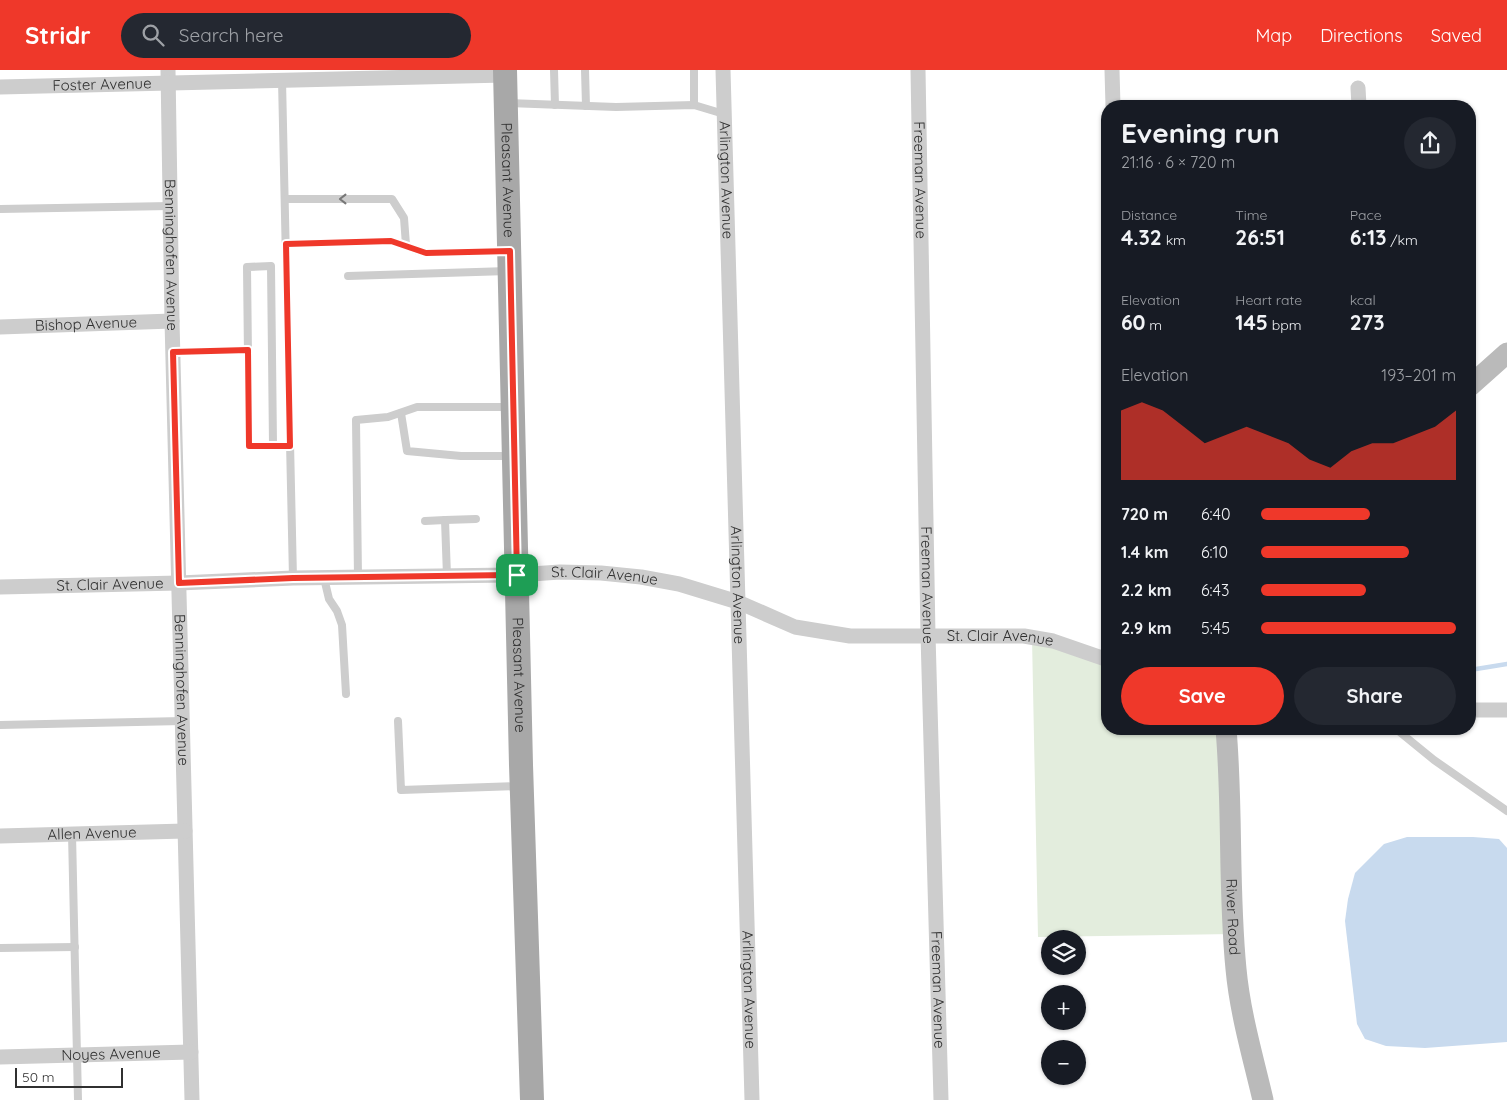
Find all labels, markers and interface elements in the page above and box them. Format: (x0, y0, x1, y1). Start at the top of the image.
search box (121, 13, 471, 58)
text: Stridr (25, 20, 91, 50)
icon: search (139, 21, 167, 49)
text: Search here (179, 23, 284, 47)
text: Map (1255, 24, 1292, 47)
text: Directions (1320, 24, 1403, 47)
text: Saved (1431, 24, 1482, 47)
street label: Foster Avenue (52, 73, 152, 95)
text: Evening run (1121, 115, 1280, 150)
button: share (1404, 117, 1456, 169)
street label: Arlington Avenue (715, 120, 738, 239)
street label: Freeman Avenue (910, 121, 931, 239)
street label: Pleasant Avenue (497, 122, 519, 238)
text: 21:16 · 6 × 720 m (1121, 152, 1235, 172)
street label: Benninghofen Avenue (161, 179, 182, 331)
one-way arrow (339, 194, 346, 204)
text: Distance (1121, 206, 1177, 224)
text: Time (1235, 206, 1267, 224)
text: Pace (1350, 206, 1382, 224)
text: 4.32 (1121, 224, 1162, 250)
text: 26:51 (1235, 224, 1285, 250)
text: 6:13 (1350, 224, 1386, 250)
text: km (1162, 231, 1186, 249)
text: /km (1386, 231, 1418, 249)
text: Elevation (1121, 291, 1180, 309)
text: Heart rate (1235, 291, 1302, 309)
text: kcal (1350, 291, 1376, 309)
text: 60 (1121, 309, 1146, 335)
text: 145 (1235, 309, 1268, 335)
text: 273 (1350, 309, 1384, 335)
street label: Bishop Avenue (35, 312, 137, 335)
text: m (1146, 316, 1162, 334)
text: bpm (1268, 316, 1302, 334)
text: Elevation (1121, 365, 1188, 385)
text: 193–201 m (1381, 365, 1456, 385)
text: 720 m (1121, 504, 1168, 524)
text: 6:40 (1201, 504, 1231, 524)
street label: Arlington Avenue (727, 525, 749, 644)
street label: Freeman Avenue (917, 526, 938, 644)
text: 1.4 km (1121, 542, 1168, 562)
text: 6:10 (1201, 542, 1228, 562)
pin (496, 554, 538, 596)
icon: arrive (503, 561, 531, 589)
street label: St. Clair Avenue (550, 562, 660, 589)
street label: St. Clair Avenue (56, 573, 164, 595)
text: 2.2 km (1121, 580, 1172, 600)
text: 6:43 (1201, 580, 1229, 600)
street label: Benninghofen Avenue (171, 614, 193, 766)
street label: Pleasant Avenue (509, 617, 530, 733)
text: 2.9 km (1121, 618, 1172, 638)
text: 5:45 (1201, 618, 1230, 638)
street label: St. Clair Avenue (947, 626, 1055, 650)
button: Save (1121, 667, 1284, 725)
button: Share (1294, 667, 1456, 725)
street label: Allen Avenue (47, 822, 137, 844)
street label: River Road (1222, 878, 1245, 956)
street label: Arlington Avenue (738, 930, 761, 1049)
map controls (1041, 930, 1086, 1085)
button: layers (1041, 930, 1086, 975)
street label: Freeman Avenue (927, 931, 950, 1049)
button: + (1041, 985, 1086, 1030)
button: − (1041, 1040, 1086, 1085)
street label: Noyes Avenue (61, 1043, 161, 1064)
scale bar (15, 1065, 122, 1088)
text: 50 m (22, 1068, 55, 1086)

